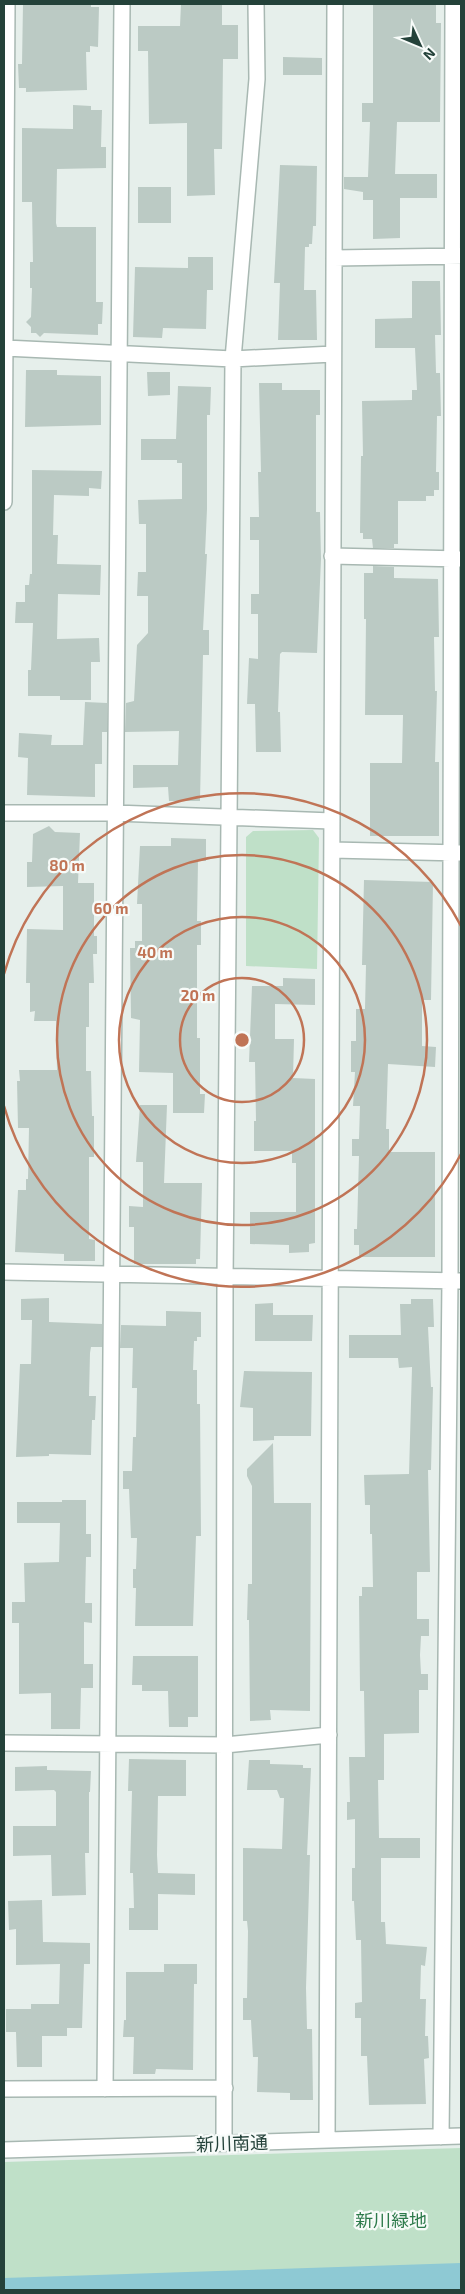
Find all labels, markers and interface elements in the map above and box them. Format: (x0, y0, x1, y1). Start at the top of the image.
north arrow (395, 20, 445, 70)
text: N (420, 45, 439, 64)
text: 80 m (49, 856, 85, 874)
text: 60 m (94, 899, 128, 917)
text: 40 m (137, 943, 173, 961)
text: 20 m (181, 986, 215, 1004)
centre of rings (233, 1031, 251, 1049)
street label: 新川南通 (196, 2131, 268, 2155)
park label: 新川緑地 (355, 2209, 427, 2231)

